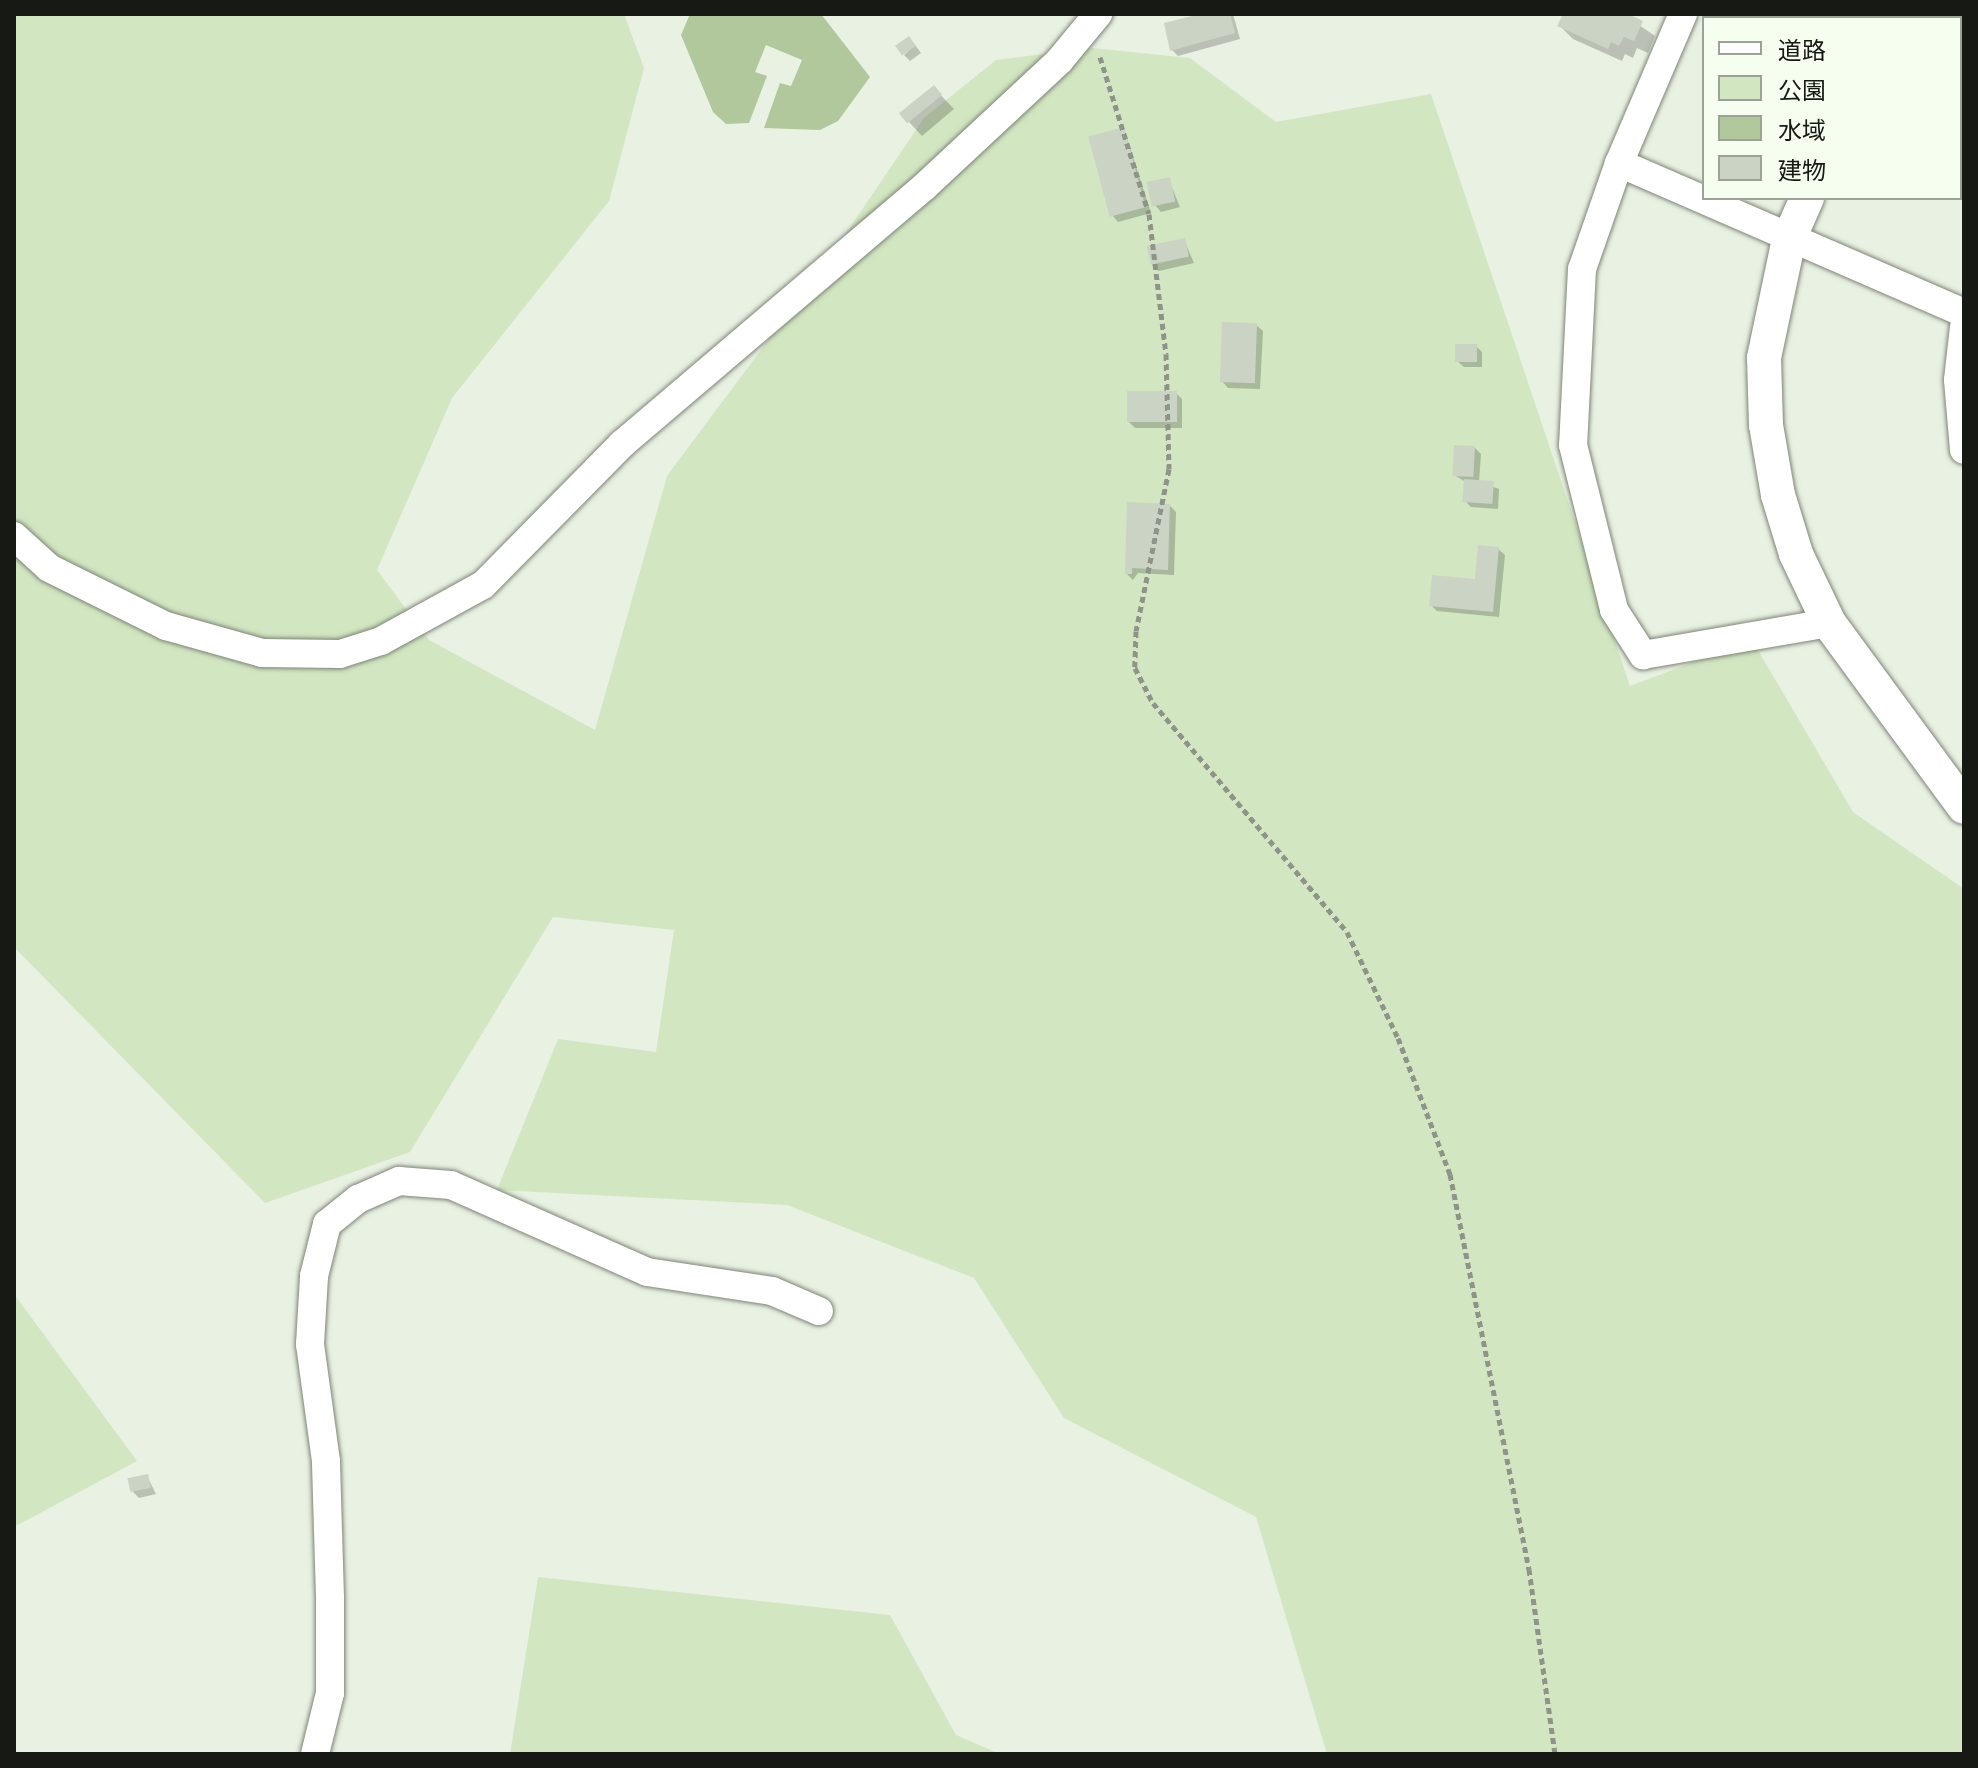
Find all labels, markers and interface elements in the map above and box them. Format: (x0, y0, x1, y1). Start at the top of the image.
legend (1702, 16, 1962, 200)
text: 道路 (1778, 35, 1826, 65)
text: 公園 (1778, 75, 1826, 105)
text: 水域 (1778, 115, 1826, 145)
text: 建物 (1778, 155, 1826, 185)

